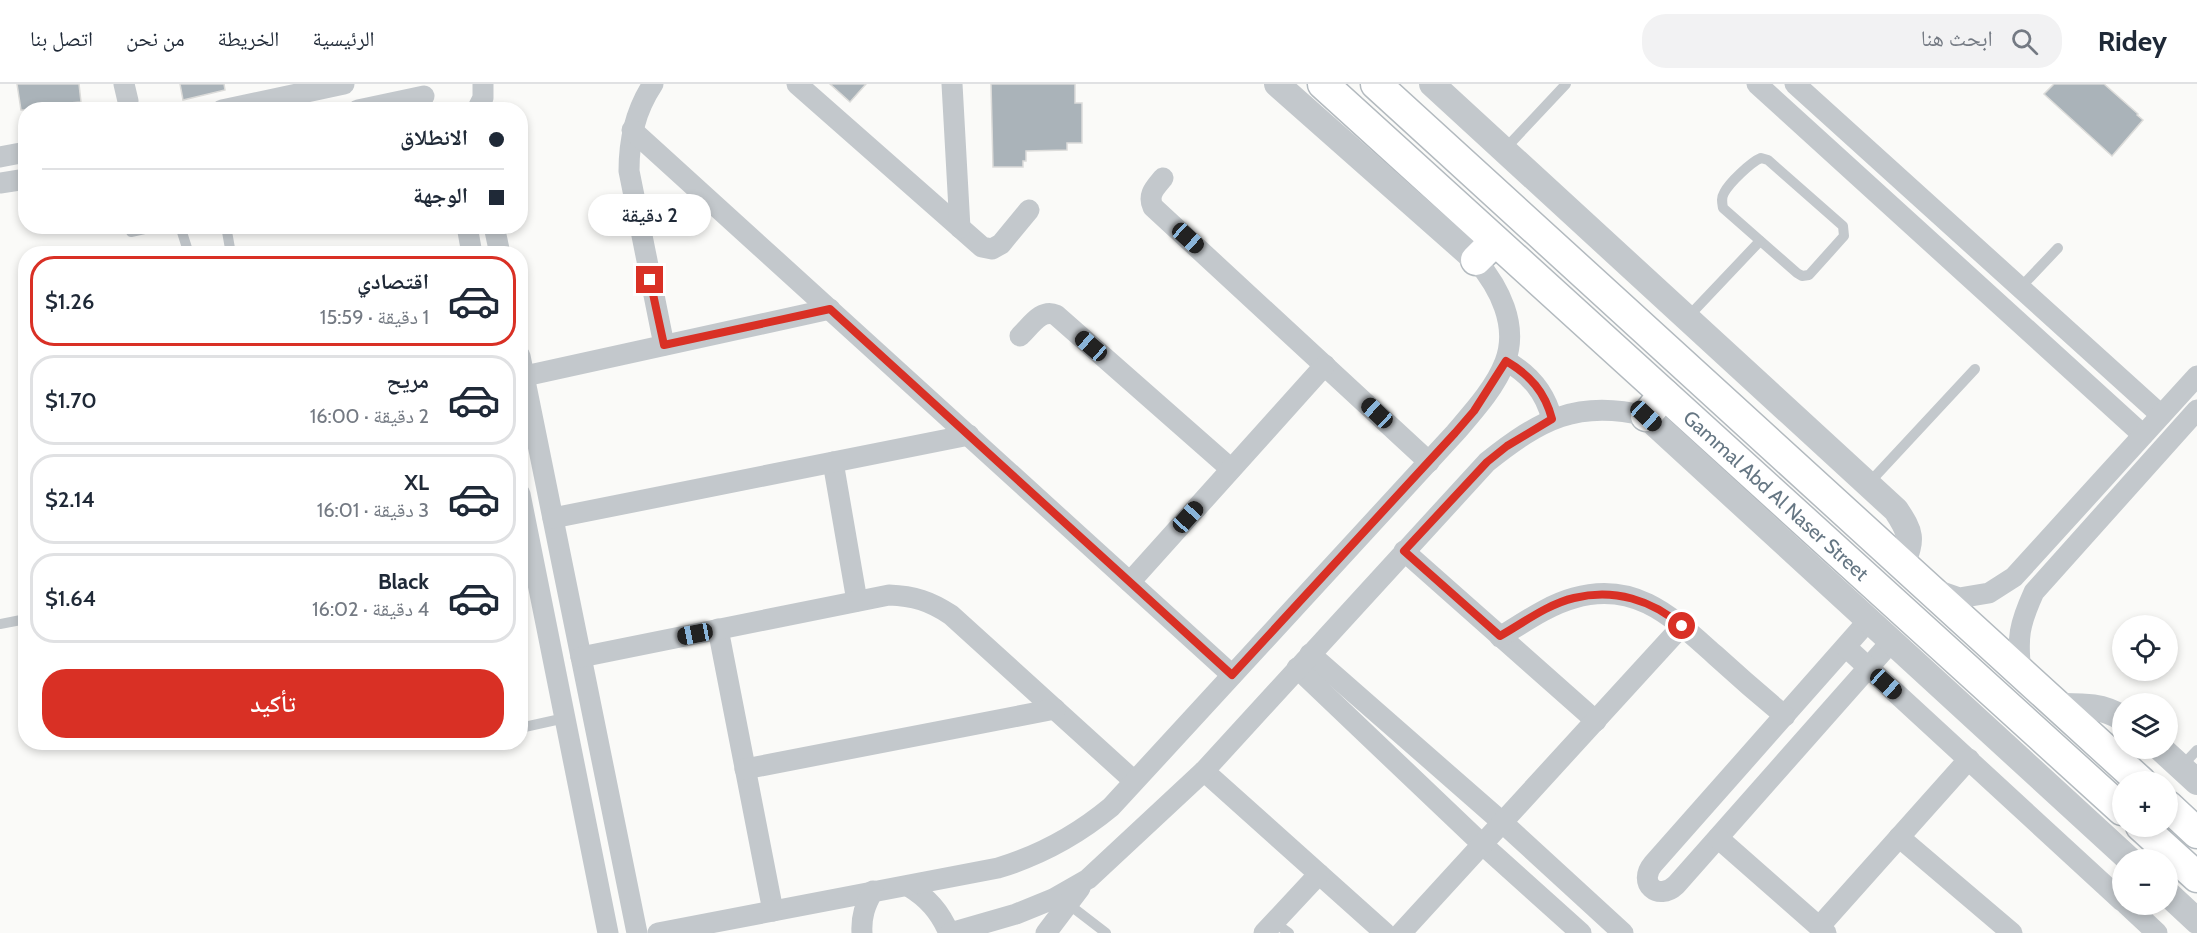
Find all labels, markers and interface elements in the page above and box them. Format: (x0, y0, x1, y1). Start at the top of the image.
search box (1642, 14, 2062, 68)
text: Ridey (2098, 24, 2167, 58)
text: ابحث هنا (1921, 25, 1993, 52)
icon: search (2008, 25, 2041, 58)
text: اتصل بنا (30, 26, 93, 51)
text: من نحن (126, 26, 185, 51)
text: الخريطة (218, 26, 279, 51)
text: الرئيسية (312, 26, 375, 51)
text: الانطلاق (400, 124, 468, 151)
text: الوجهة (413, 182, 468, 209)
callout: 2 دقيقة (588, 193, 712, 235)
text: 2 دقيقة (621, 203, 678, 227)
car (1169, 219, 1207, 257)
route end (636, 266, 663, 293)
text: اقتصادي (357, 268, 429, 295)
icon: car (447, 274, 501, 328)
text: $1.26 (45, 288, 94, 315)
text: 1 دقيقة · 15:59 (320, 305, 429, 329)
car (1072, 327, 1110, 365)
text: مريح (386, 367, 429, 394)
icon: car (447, 373, 501, 427)
text: $1.70 (45, 387, 97, 414)
car (1358, 394, 1396, 432)
car (1627, 397, 1665, 435)
text: 2 دقيقة · 16:00 (310, 404, 429, 428)
street label: Gammal Abd Al Naser Street (1678, 405, 1874, 586)
text: XL (404, 469, 429, 496)
icon: car (447, 472, 501, 526)
text: $2.14 (45, 486, 95, 513)
text: 3 دقيقة · 16:01 (317, 498, 429, 522)
car (1169, 498, 1207, 536)
text: Black (378, 568, 429, 595)
icon: car (447, 571, 501, 625)
text: $1.64 (45, 585, 96, 612)
text: 4 دقيقة · 16:02 (312, 597, 429, 621)
route start (1668, 612, 1695, 639)
map controls (2112, 615, 2178, 915)
button: locate (2112, 615, 2178, 681)
car (676, 622, 714, 646)
car (1867, 665, 1905, 703)
button: تأكيد (42, 669, 504, 738)
button: layers (2112, 693, 2178, 759)
button: + (2112, 771, 2178, 837)
button: − (2112, 849, 2178, 915)

